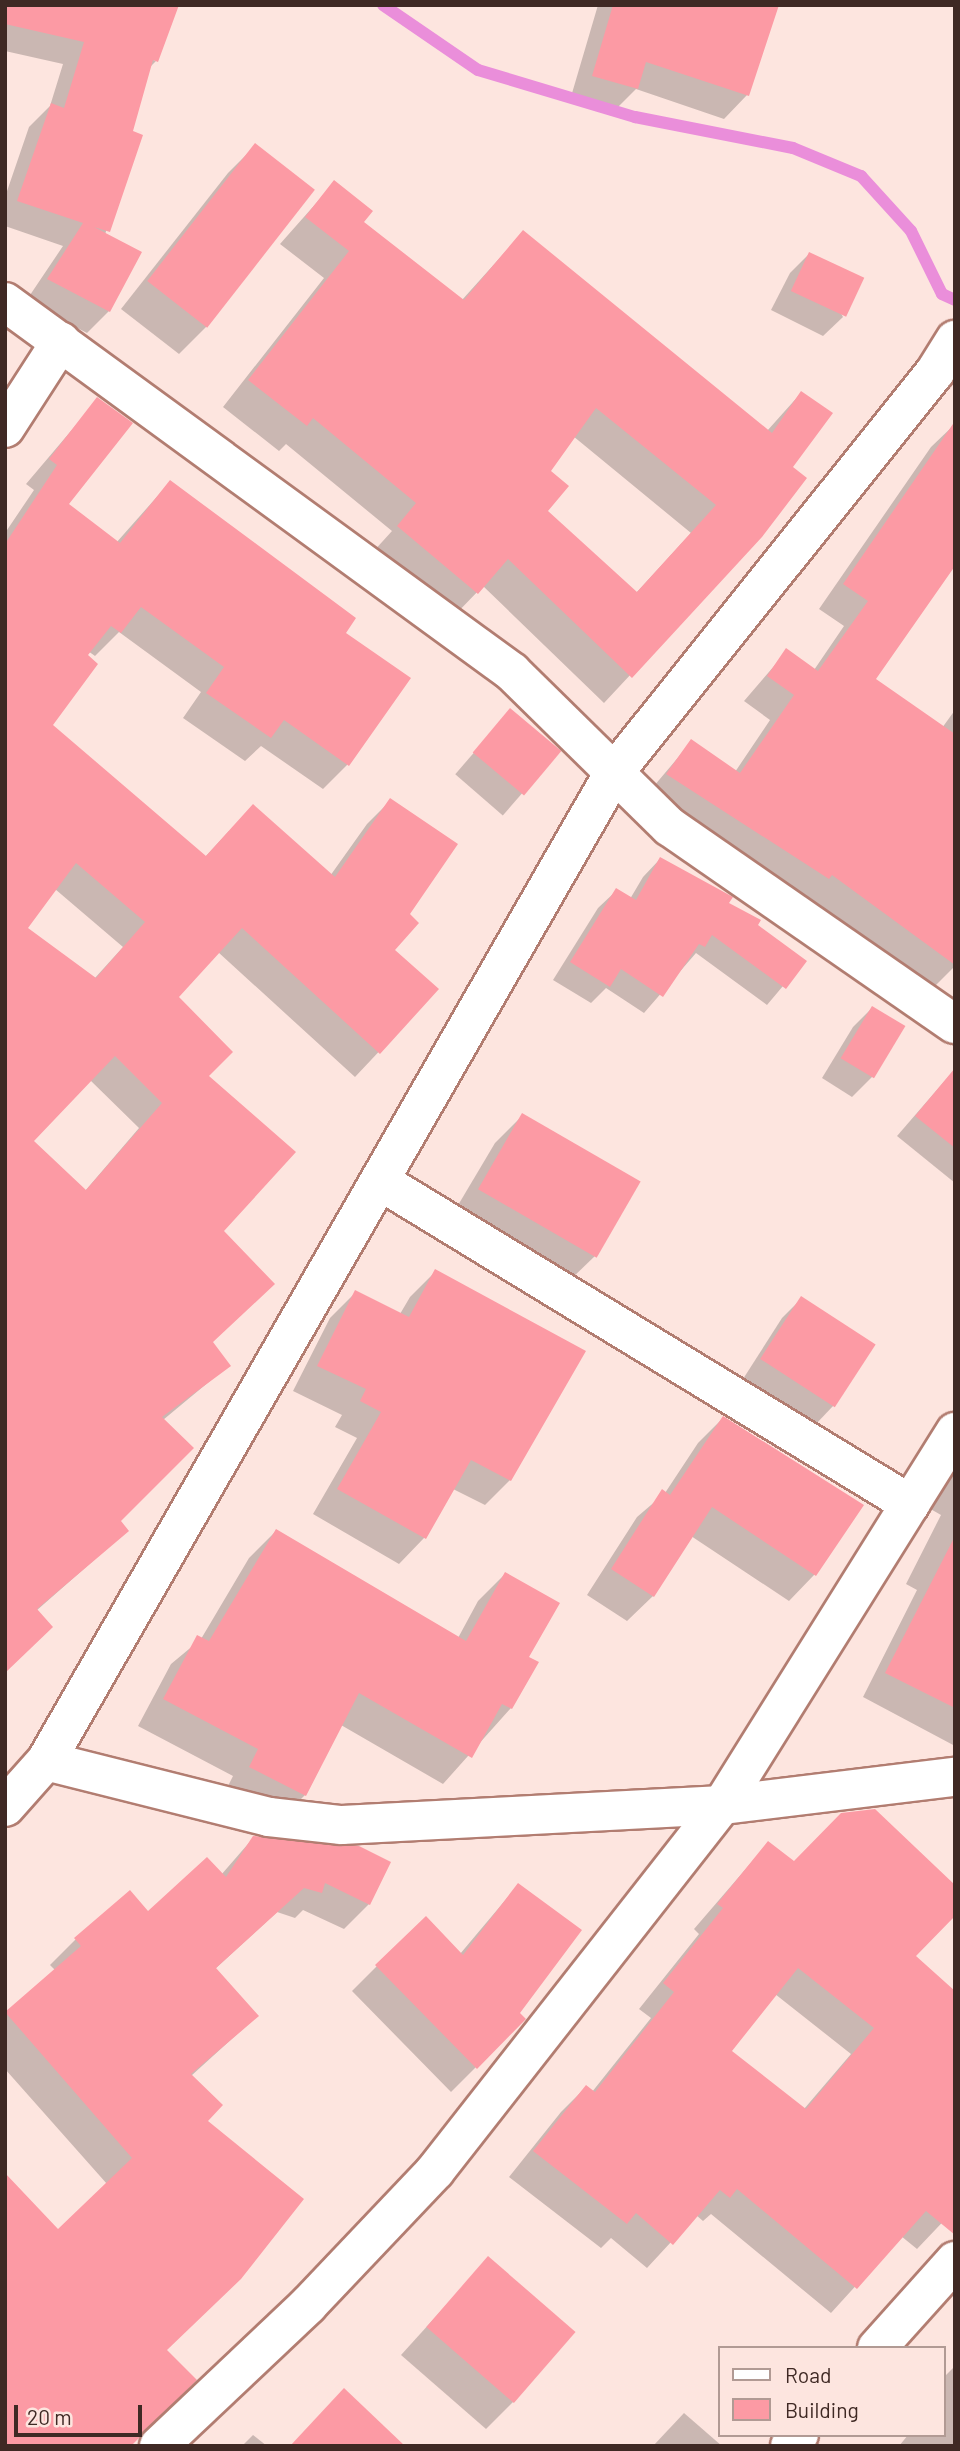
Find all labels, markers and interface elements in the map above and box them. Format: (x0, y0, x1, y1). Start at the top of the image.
legend (718, 2346, 946, 2437)
text: Road (785, 2362, 831, 2387)
scale bar (18, 2392, 145, 2436)
text: Building (785, 2397, 859, 2422)
text: 20 m (27, 2404, 72, 2429)

